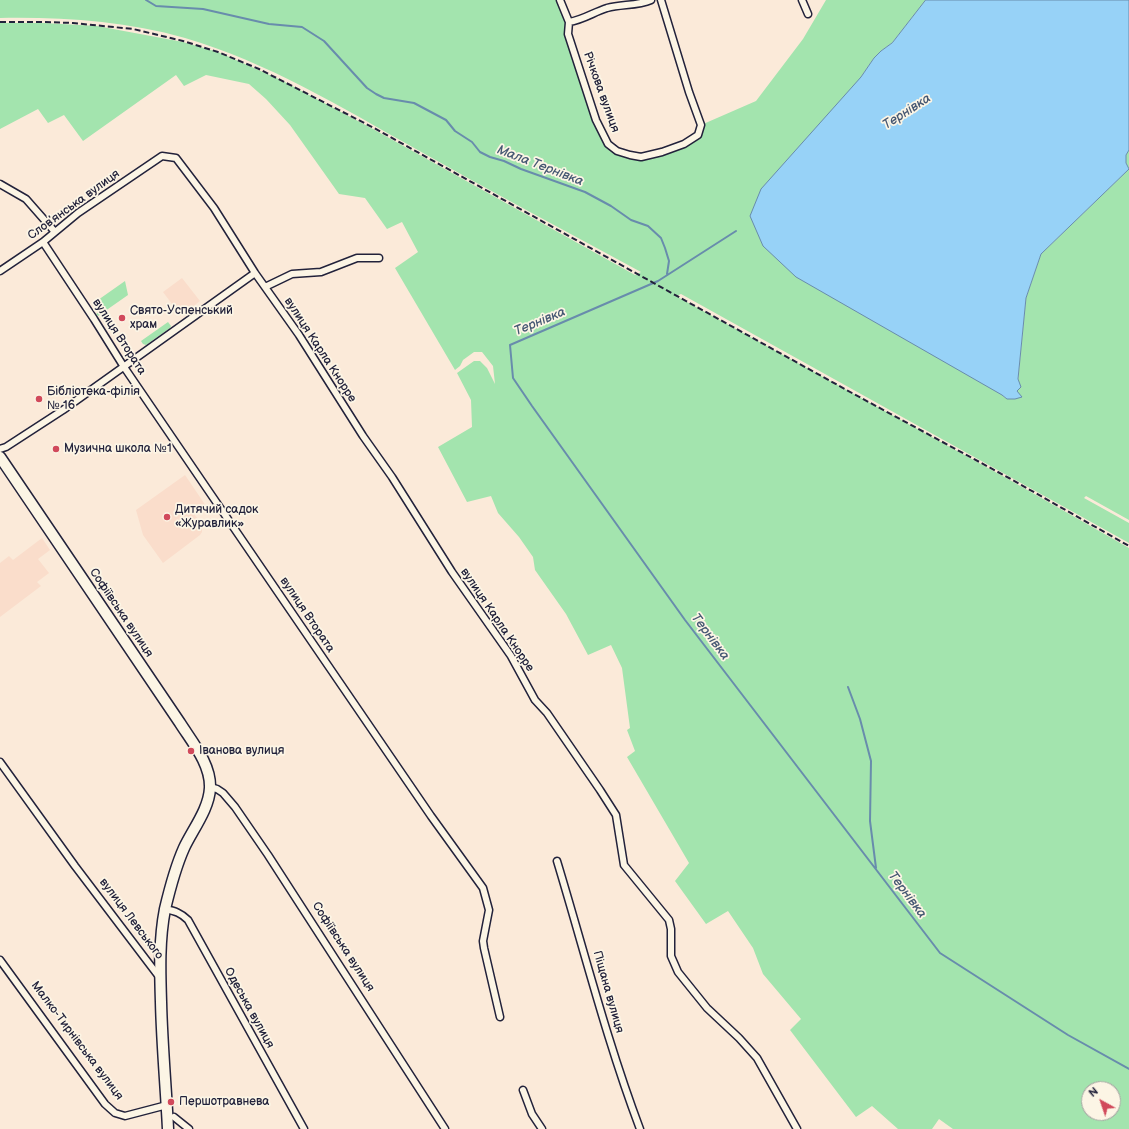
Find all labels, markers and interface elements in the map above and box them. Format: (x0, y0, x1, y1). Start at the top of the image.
street label: Річкова вулиця (580, 50, 622, 134)
water label: Тернівка (880, 91, 934, 133)
water label: Мала Тернівка (495, 142, 585, 190)
street label: Словʼянська вулиця (25, 167, 123, 243)
street label: вулиця Карла Кнорре (281, 295, 359, 405)
street label: вулиця Втората (89, 296, 149, 378)
place label: Свято-Успенський храм (130, 304, 233, 332)
water label: Тернівка (512, 304, 568, 340)
marker: Свято-Успенський храм (117, 313, 127, 323)
place label: Бібліотека-філія № 16 (47, 385, 140, 413)
marker: Бібліотека-філія № 16 (34, 394, 44, 404)
place label: Музична школа №1 (64, 442, 172, 456)
marker: Музична школа №1 (51, 444, 61, 454)
place label: Дитячий садок «Журавлик» (175, 503, 258, 531)
marker: Дитячий садок «Журавлик» (162, 512, 172, 522)
street label: вулиця Карла Кнорре (457, 565, 537, 675)
street label: Софіївська вулиця (86, 566, 156, 660)
street label: вулиця Втората (276, 575, 338, 655)
water label: Тернівка (687, 611, 733, 663)
place label: Іванова вулиця (199, 744, 284, 758)
marker: Іванова вулиця (186, 746, 196, 756)
water label: Тернівка (884, 869, 930, 921)
street label: вулиця Левського (96, 876, 166, 962)
street label: Софіївська вулиця (309, 900, 377, 994)
street label: Піщана вулиця (589, 949, 627, 1035)
street label: Одеська вулиця (221, 965, 277, 1051)
street label: Малко-Тирнівська вулиця (28, 979, 126, 1103)
north arrow (1081, 1081, 1121, 1121)
text: N (1086, 1085, 1101, 1100)
place label: Першотравнева (179, 1095, 269, 1109)
marker: Першотравнева (166, 1097, 176, 1107)

